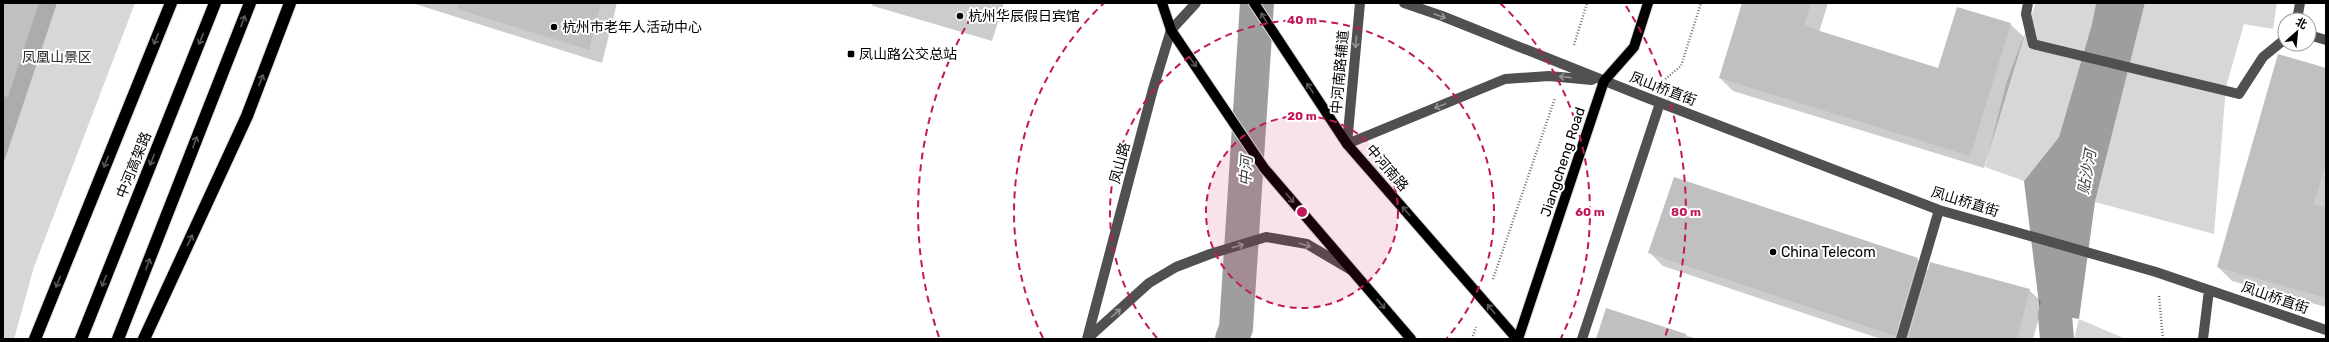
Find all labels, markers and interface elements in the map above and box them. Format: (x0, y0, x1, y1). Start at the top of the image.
place label: 杭州华辰假日宾馆 (968, 8, 1080, 25)
marker: 杭州华辰假日宾馆 (955, 11, 965, 21)
one-way arrow (1259, 12, 1267, 24)
one-way arrow (1434, 12, 1446, 20)
north arrow (2277, 12, 2317, 52)
text: 40 m (1287, 13, 1317, 27)
text: 北 (2293, 15, 2309, 32)
one-way arrow (239, 16, 247, 28)
place label: 杭州市老年人活动中心 (562, 19, 702, 36)
marker: 杭州市老年人活动中心 (549, 22, 559, 32)
street label: 中河南路辅道 (1328, 29, 1352, 115)
one-way arrow (152, 33, 159, 45)
one-way arrow (196, 33, 204, 45)
one-way arrow (1353, 35, 1360, 48)
place label: 凤山路公交总站 (859, 46, 957, 63)
park label: 凤凰山景区 (22, 49, 92, 66)
marker: 凤山路公交总站 (846, 49, 856, 59)
one-way arrow (1189, 56, 1197, 67)
street label: 凤山桥直街 (1627, 69, 1699, 109)
one-way arrow (1559, 73, 1572, 81)
one-way arrow (257, 74, 265, 86)
one-way arrow (1306, 83, 1314, 94)
one-way arrow (1435, 103, 1447, 110)
street label: Jiangcheng Road (1537, 105, 1589, 219)
text: 20 m (1287, 109, 1317, 123)
street label: 中河高架路 (113, 129, 155, 201)
one-way arrow (192, 137, 200, 149)
street label: 凤山路 (1106, 141, 1134, 185)
street label: 中河南路 (1362, 141, 1412, 195)
water label: 贴沙河 (2074, 145, 2100, 196)
water label: 中河 (1236, 152, 1256, 187)
one-way arrow (148, 153, 156, 165)
one-way arrow (102, 155, 110, 167)
street label: 凤山桥直街 (1929, 184, 2001, 220)
one-way arrow (1285, 192, 1294, 202)
centre of rings (1295, 205, 1309, 219)
text: 60 m (1575, 205, 1605, 219)
text: 80 m (1671, 205, 1701, 219)
one-way arrow (1401, 206, 1411, 216)
one-way arrow (187, 234, 194, 246)
one-way arrow (1231, 242, 1244, 249)
one-way arrow (1298, 242, 1311, 249)
place label: China Telecom (1781, 244, 1876, 261)
marker: China Telecom (1768, 247, 1778, 257)
one-way arrow (144, 258, 152, 270)
one-way arrow (100, 274, 107, 286)
one-way arrow (53, 276, 61, 288)
street label: 凤山桥直街 (2239, 279, 2311, 317)
one-way arrow (1377, 298, 1386, 309)
one-way arrow (1487, 304, 1496, 315)
one-way arrow (1110, 309, 1120, 318)

